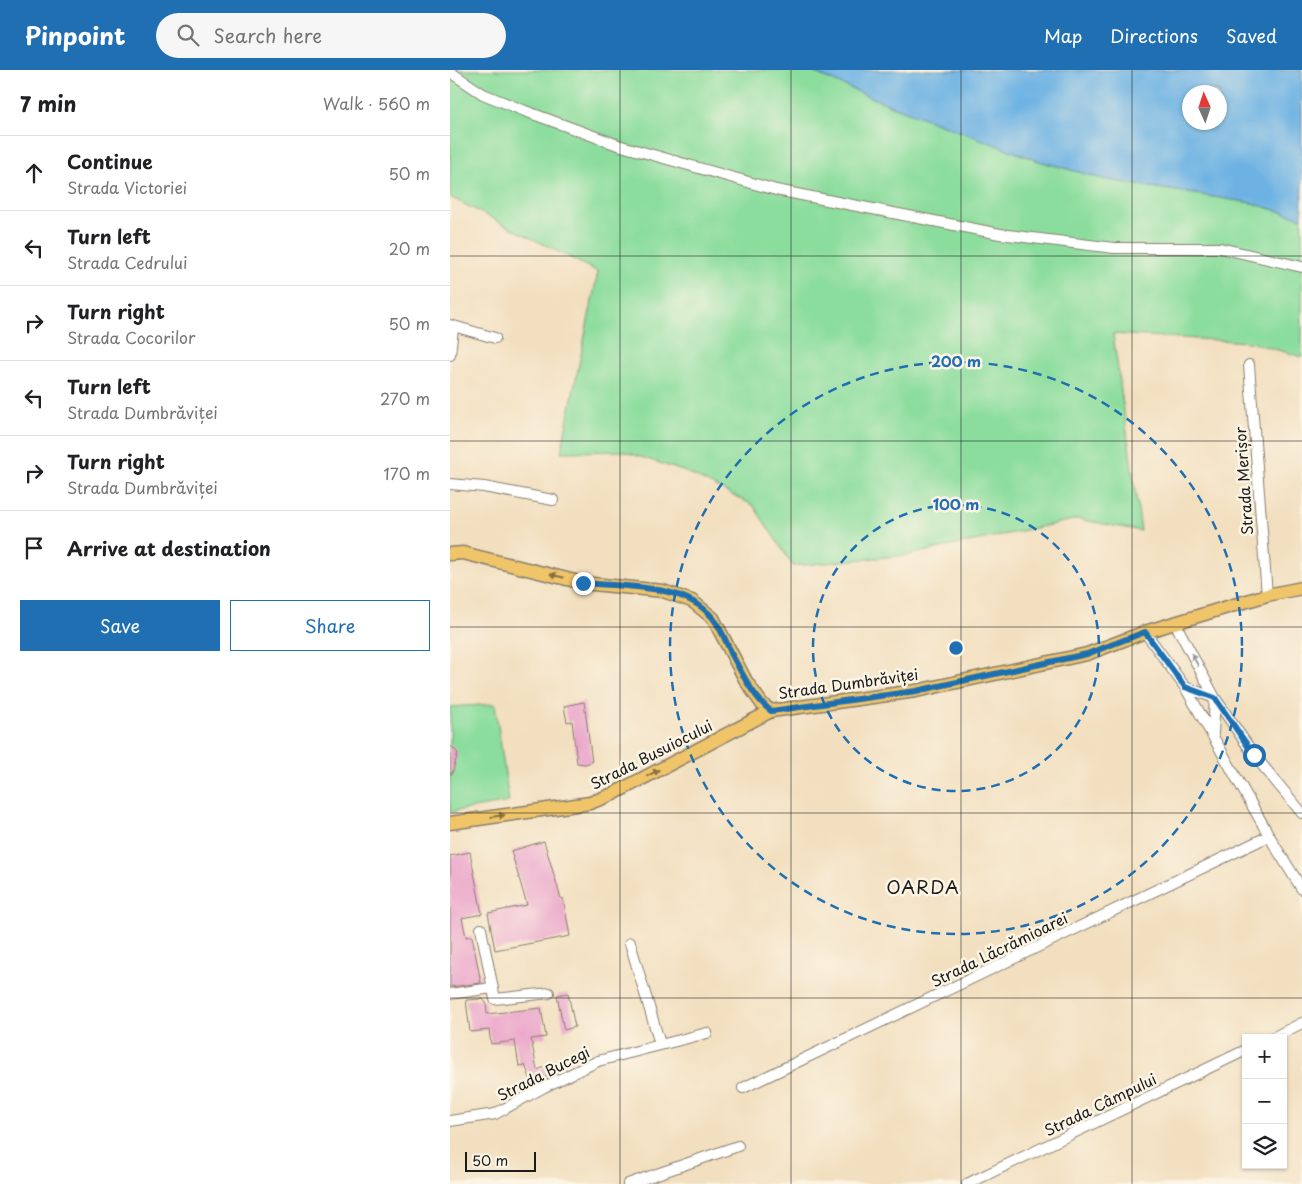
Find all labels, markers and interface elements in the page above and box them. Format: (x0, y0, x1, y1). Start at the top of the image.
search box (156, 13, 506, 58)
text: Pinpoint (25, 17, 126, 53)
icon: search (174, 21, 202, 49)
text: Search here (214, 21, 322, 49)
text: Map (1044, 22, 1082, 49)
text: Directions (1110, 22, 1198, 49)
text: Saved (1226, 22, 1277, 49)
north arrow (1182, 85, 1227, 130)
text: 7 min (20, 87, 76, 119)
text: Walk · 560 m (323, 91, 430, 115)
text: Continue (67, 147, 153, 175)
icon: ahead (20, 159, 48, 187)
text: 50 m (389, 161, 430, 185)
text: Strada Victoriei (67, 175, 187, 199)
text: Turn left (67, 222, 151, 250)
icon: left (20, 234, 48, 262)
text: 20 m (389, 236, 430, 260)
text: Strada Cedrului (67, 250, 187, 274)
text: Turn right (67, 297, 165, 325)
icon: right (20, 309, 48, 337)
text: 50 m (389, 311, 430, 335)
text: Strada Cocorilor (67, 325, 195, 349)
text: 200 m (931, 349, 981, 372)
text: Turn left (67, 372, 151, 400)
icon: left (20, 384, 48, 412)
text: 270 m (380, 386, 430, 410)
text: Strada Dumbrăviței (67, 400, 218, 424)
street label: Strada Merișor (1228, 426, 1258, 536)
text: Turn right (67, 447, 165, 475)
icon: right (20, 459, 48, 487)
text: 170 m (384, 461, 430, 485)
text: Strada Dumbrăviței (67, 475, 218, 499)
text: 100 m (933, 492, 979, 515)
icon: arrive (20, 534, 48, 562)
text: Arrive at destination (67, 534, 271, 562)
one-way arrow (549, 572, 564, 580)
route end (572, 572, 595, 595)
button: Save (20, 600, 220, 651)
button: Share (230, 600, 430, 651)
centre of rings (947, 639, 965, 657)
one-way arrow (1191, 653, 1199, 668)
street label: Strada Dumbrăviței (776, 662, 920, 704)
street label: Strada Busuiocului (586, 713, 716, 795)
route start (1243, 744, 1266, 767)
one-way arrow (646, 769, 660, 777)
one-way arrow (491, 811, 507, 819)
district label: OARDA (886, 873, 960, 900)
street label: Strada Lăcrămioarei (927, 906, 1071, 992)
map controls (1242, 1034, 1287, 1169)
button: + (1242, 1034, 1287, 1079)
street label: Strada Bucegi (493, 1040, 593, 1106)
street label: Strada Câmpului (1040, 1067, 1160, 1141)
button: − (1242, 1079, 1287, 1124)
button: layers (1242, 1124, 1287, 1169)
scale bar (465, 1149, 536, 1172)
text: 50 m (472, 1150, 508, 1171)

